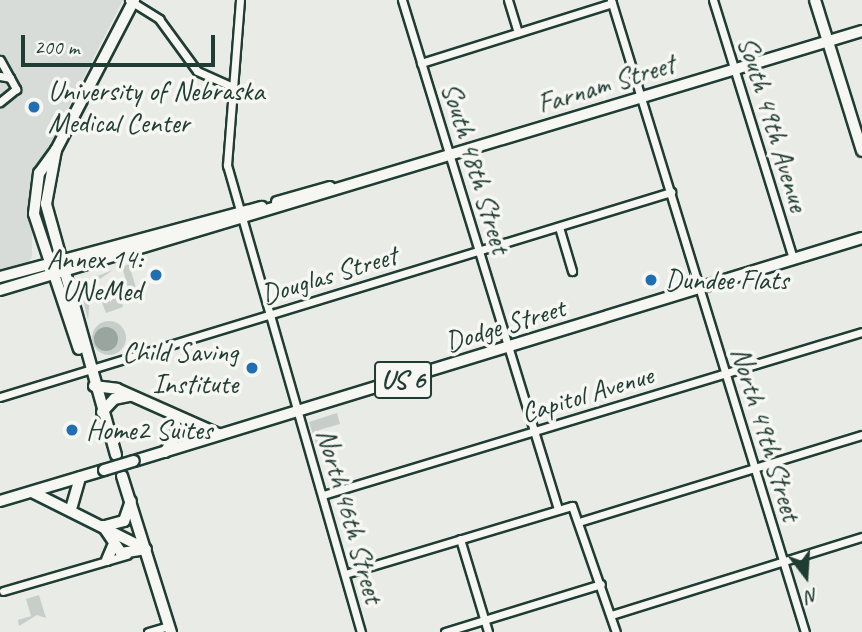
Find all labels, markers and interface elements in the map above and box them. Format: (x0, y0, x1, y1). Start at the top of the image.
scale bar (24, 21, 219, 65)
street label: South 49th Avenue (731, 33, 815, 215)
text: 200 m (34, 34, 79, 60)
street label: Farnam Street (533, 47, 679, 121)
place label: University of Nebraska Medical Center (48, 74, 264, 140)
street label: South 48th Street (434, 78, 518, 258)
marker: University of Nebraska Medical Center (26, 99, 42, 115)
street label: Douglas Street (257, 238, 401, 312)
place label: Annex 14: UNeMed (47, 242, 142, 308)
place label: Dundee Flats (665, 263, 789, 297)
marker: Annex 14: UNeMed (148, 267, 164, 283)
marker: Dundee Flats (643, 272, 659, 288)
street label: Dodge Street (441, 291, 569, 359)
place label: Child Saving Institute (122, 335, 238, 401)
street label: North 49th Street (724, 343, 808, 525)
road number: US 6 (373, 358, 433, 402)
street label: Capitol Avenue (517, 358, 657, 430)
marker: Child Saving Institute (244, 360, 260, 376)
place label: Home2 Suites (86, 413, 212, 447)
marker: Home2 Suites (64, 422, 80, 438)
street label: North 46th Street (309, 425, 391, 607)
north arrow (771, 541, 841, 611)
text: N (803, 583, 821, 609)

